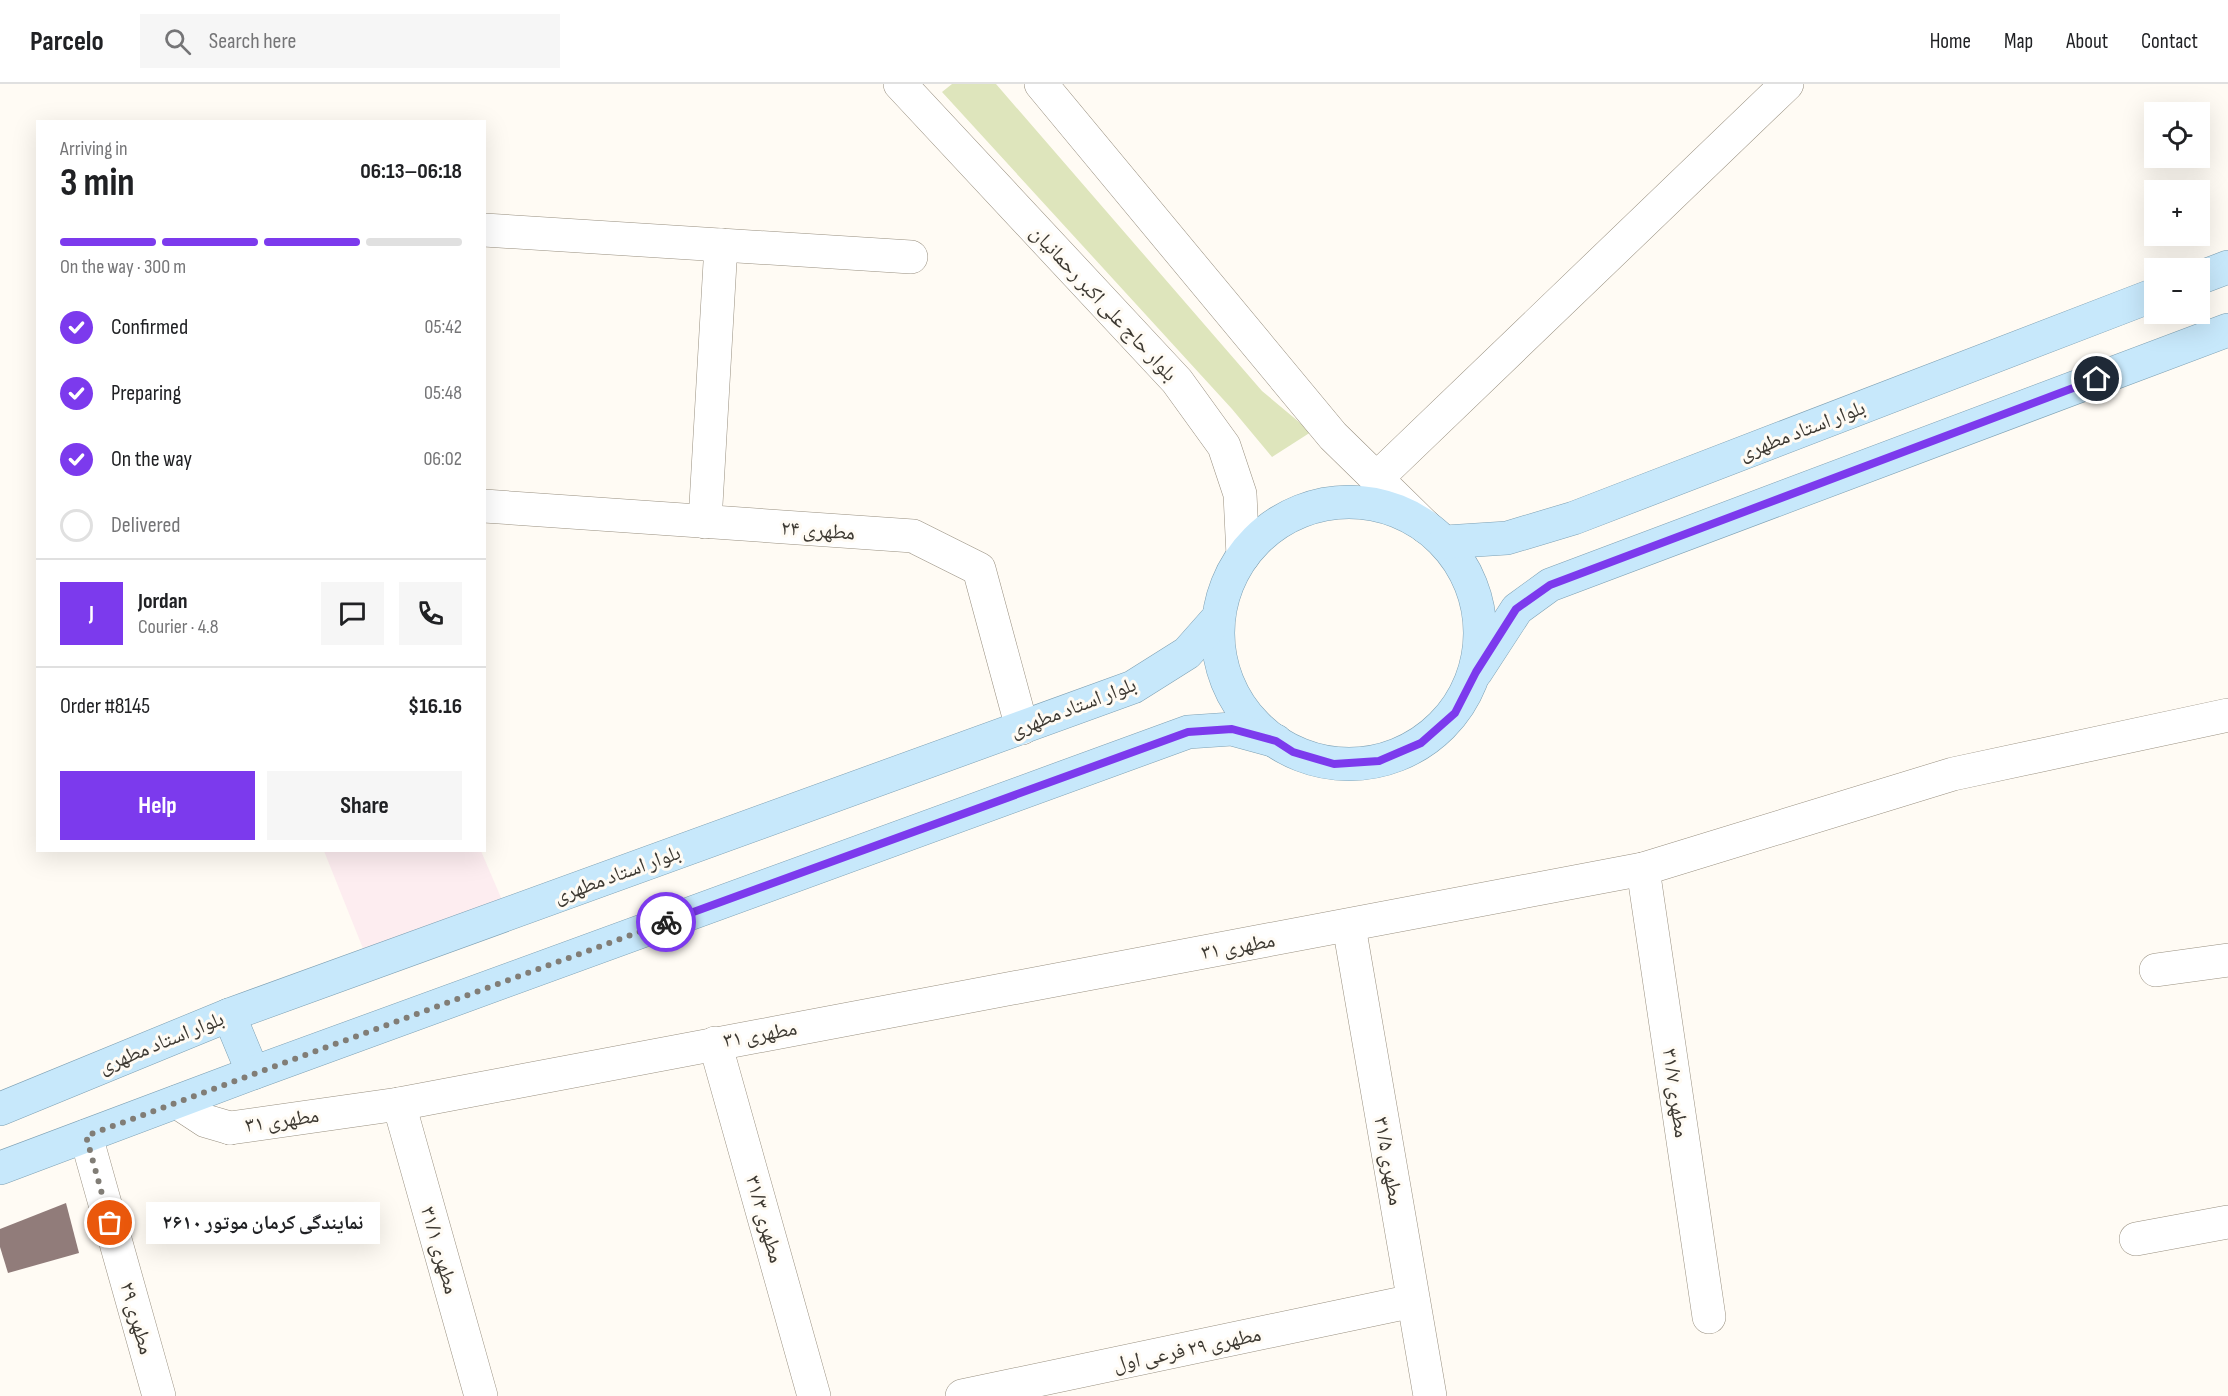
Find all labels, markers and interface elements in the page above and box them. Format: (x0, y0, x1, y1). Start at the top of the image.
search box (140, 14, 560, 68)
text: Parcelo (30, 25, 104, 58)
icon: search (161, 25, 194, 58)
text: Search here (209, 28, 296, 55)
text: Home (1930, 29, 1971, 54)
text: Map (2004, 29, 2033, 54)
text: About (2066, 29, 2108, 54)
text: Contact (2141, 29, 2198, 54)
map controls (2144, 102, 2210, 324)
button: locate (2144, 102, 2210, 168)
text: Arriving in (60, 137, 128, 161)
text: 06:13–06:18 (360, 158, 462, 185)
text: 3 min (60, 160, 135, 207)
button: + (2144, 180, 2210, 246)
street label: بلوار حاج علی اکبر رحمانیان (1025, 220, 1182, 387)
text: On the way · 300 m (60, 255, 186, 279)
button: − (2144, 258, 2210, 324)
icon: check (60, 311, 93, 344)
text: Confirmed (111, 314, 188, 341)
text: 05:42 (425, 315, 462, 339)
pin (2071, 353, 2122, 404)
icon: home (2080, 362, 2113, 395)
icon: check (60, 377, 93, 410)
text: Preparing (111, 380, 181, 407)
text: 05:48 (424, 381, 462, 405)
street label: بلوار استاد مطهری (1736, 395, 1869, 466)
icon: check (60, 443, 93, 476)
text: On the way (111, 446, 192, 473)
text: 06:02 (423, 447, 462, 471)
text: Delivered (111, 512, 180, 539)
street label: مطهری ۲۴ (780, 515, 856, 546)
button: chat (321, 582, 384, 645)
button: phone (399, 582, 462, 645)
text: Jordan (138, 588, 187, 615)
text: J (89, 600, 94, 627)
text: Courier · 4.8 (138, 615, 219, 639)
street label: بلوار استاد مطهری (1007, 672, 1140, 743)
text: Order #8145 (60, 693, 150, 720)
text: $16.16 (408, 693, 462, 720)
button: Help (60, 771, 255, 840)
button: Share (267, 771, 462, 840)
street label: بلوار استاد مطهری (550, 840, 684, 909)
courier (636, 892, 696, 952)
icon: bike (650, 906, 683, 939)
street label: مطهری ۳۱ (1199, 928, 1277, 965)
street label: بلوار استاد مطهری (95, 1006, 228, 1079)
street label: مطهری ۳۱ (721, 1016, 799, 1053)
street label: مطهری ۳۱/۷ (1657, 1047, 1694, 1139)
street label: مطهری ۳۱ (243, 1103, 321, 1138)
street label: مطهری ۳۱/۵ (1368, 1115, 1409, 1208)
street label: مطهری ۳۱/۳ (740, 1172, 789, 1266)
pin (84, 1197, 135, 1248)
callout: نمایندگی کرمان موتور ۲۶۱۰ (146, 1202, 380, 1244)
street label: مطهری ۳۱/۱ (415, 1203, 464, 1297)
icon: bag (93, 1206, 126, 1239)
text: نمایندگی کرمان موتور ۲۶۱۰ (163, 1211, 363, 1235)
street label: مطهری ۲۹ (114, 1279, 159, 1357)
street label: مطهری ۲۹ فرعی اول (1111, 1322, 1263, 1377)

